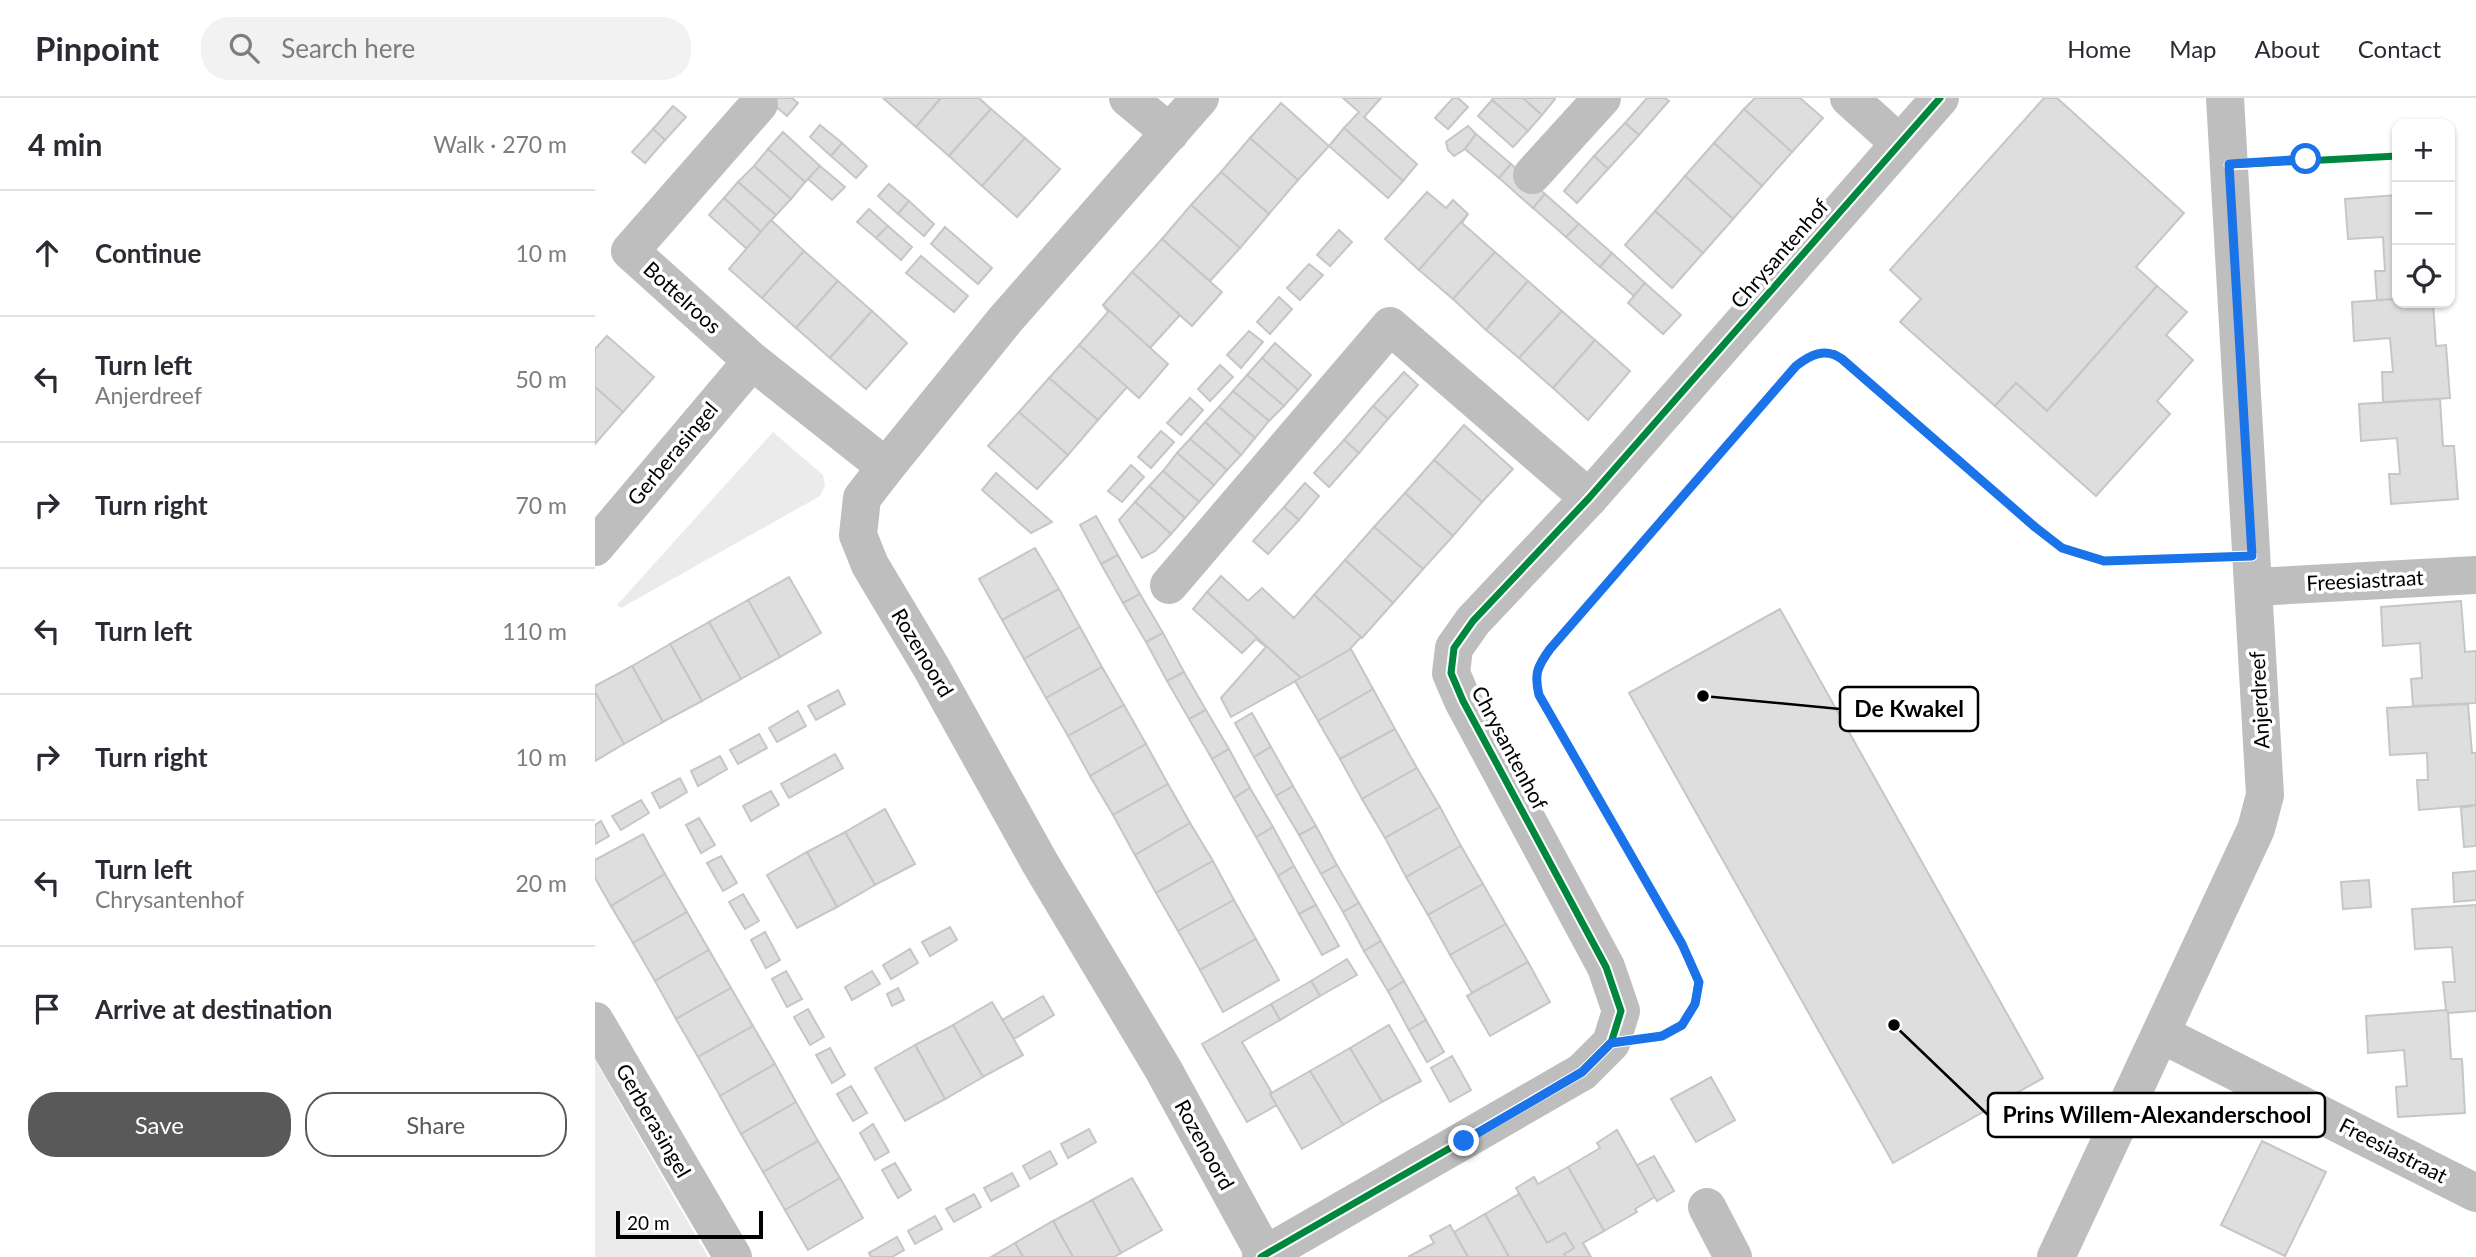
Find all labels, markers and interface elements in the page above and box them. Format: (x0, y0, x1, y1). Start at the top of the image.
search box (201, 17, 691, 80)
text: Pinpoint (35, 28, 159, 68)
icon: search (225, 29, 263, 67)
text: Search here (281, 32, 415, 64)
text: Home (2067, 34, 2131, 63)
text: Map (2169, 34, 2217, 63)
text: About (2255, 34, 2320, 63)
text: Contact (2358, 34, 2441, 63)
map controls (2392, 119, 2455, 308)
button: + (2392, 119, 2455, 182)
text: 4 min (28, 126, 102, 162)
text: Walk · 270 m (433, 130, 567, 158)
route start (2290, 143, 2321, 174)
button: − (2392, 182, 2455, 245)
street label: Chrysantenhof (1725, 193, 1833, 313)
icon: ahead (28, 234, 66, 272)
text: Continue (95, 237, 201, 269)
text: 10 m (516, 239, 567, 267)
button: locate (2392, 245, 2455, 308)
street label: Bottelroos (639, 256, 727, 338)
text: Turn left (95, 349, 192, 381)
icon: left (28, 360, 66, 398)
text: 50 m (516, 365, 567, 393)
text: Anjerdreef (95, 381, 202, 409)
street label: Gerberasingel (621, 396, 722, 510)
icon: right (28, 486, 66, 524)
text: Turn right (95, 489, 208, 521)
text: 70 m (516, 491, 567, 519)
street label: Freesiastraat (2306, 564, 2425, 595)
street label: Rozenoord (887, 603, 960, 701)
icon: left (28, 612, 66, 650)
text: Turn left (95, 615, 192, 647)
text: 110 m (502, 617, 567, 645)
street label: Anjerdreef (2243, 650, 2274, 750)
street label: Chrysantenhof (1467, 681, 1554, 814)
callout: De Kwakel (1840, 687, 1978, 731)
text: De Kwakel (1854, 694, 1964, 722)
icon: right (28, 738, 66, 776)
text: Turn right (95, 741, 208, 773)
text: 10 m (516, 743, 567, 771)
text: Turn left (95, 853, 192, 885)
icon: left (28, 864, 66, 902)
text: 20 m (516, 869, 567, 897)
text: Chrysantenhof (95, 885, 244, 913)
icon: arrive (28, 990, 66, 1028)
text: Arrive at destination (95, 993, 332, 1025)
street label: Gerberasingel (612, 1059, 697, 1182)
button: Save (28, 1092, 291, 1157)
button: Share (305, 1092, 567, 1157)
callout: Prins Willem-Alexanderschool (1988, 1093, 2325, 1137)
street label: Rozenoord (1170, 1095, 1240, 1194)
text: Prins Willem-Alexanderschool (2002, 1100, 2312, 1128)
street label: Freesiastraat (2336, 1112, 2452, 1188)
route end (1448, 1125, 1479, 1156)
scale bar (616, 1208, 763, 1240)
text: 20 m (627, 1211, 670, 1234)

